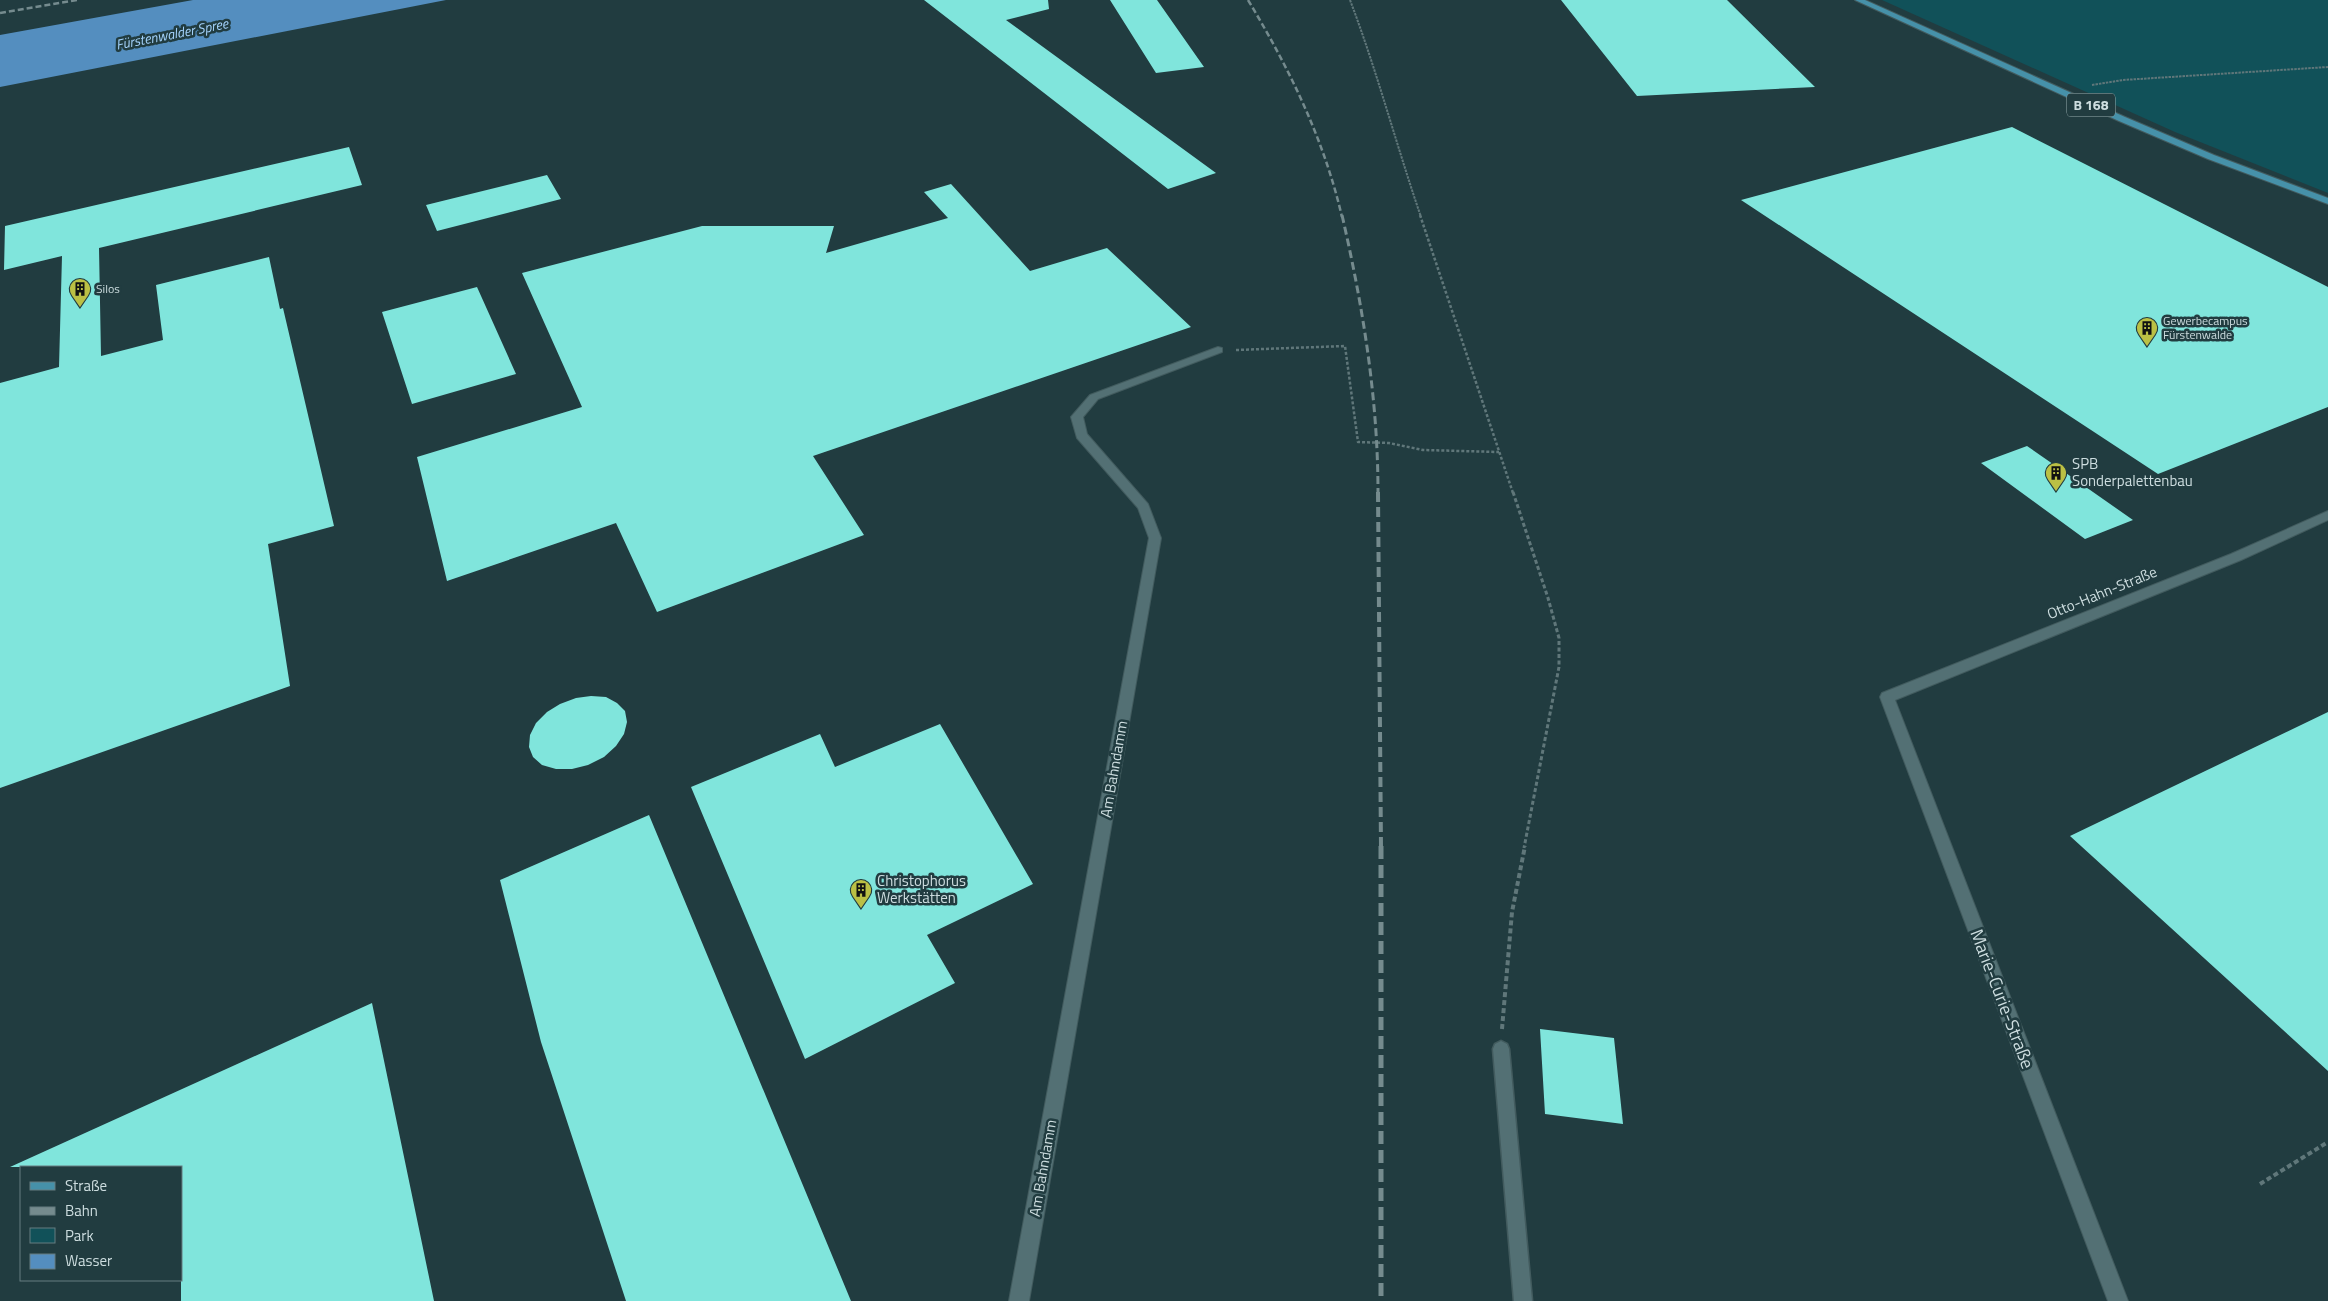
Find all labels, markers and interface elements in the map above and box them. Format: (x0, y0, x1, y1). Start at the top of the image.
water label: Fürstenwalder Spree (114, 12, 231, 55)
road number: B 168 (2067, 94, 2115, 116)
building icon: Silos (68, 277, 92, 308)
place label: Silos (96, 279, 120, 298)
place label: Gewerbecampus Fürstenwalde (2163, 311, 2248, 344)
building icon: Gewerbecampus Fürstenwalde (2135, 316, 2159, 347)
place label: SPB Sonderpalettenbau (2072, 452, 2193, 492)
building icon: SPB Sonderpalettenbau (2044, 461, 2068, 492)
street label: Otto-Hahn-Straße (2043, 560, 2160, 625)
street label: Am Bahndamm (1094, 719, 1133, 819)
place label: Christophorus Werkstätten (877, 869, 966, 909)
building icon: Christophorus Werkstätten (849, 878, 873, 909)
street label: Marie-Curie-Straße (1963, 925, 2042, 1073)
street label: Am Bahndamm (1023, 1118, 1062, 1218)
legend (20, 1166, 182, 1281)
text: Straße (65, 1174, 107, 1197)
text: Bahn (65, 1199, 98, 1222)
text: Park (65, 1224, 94, 1247)
text: Wasser (65, 1249, 112, 1272)

